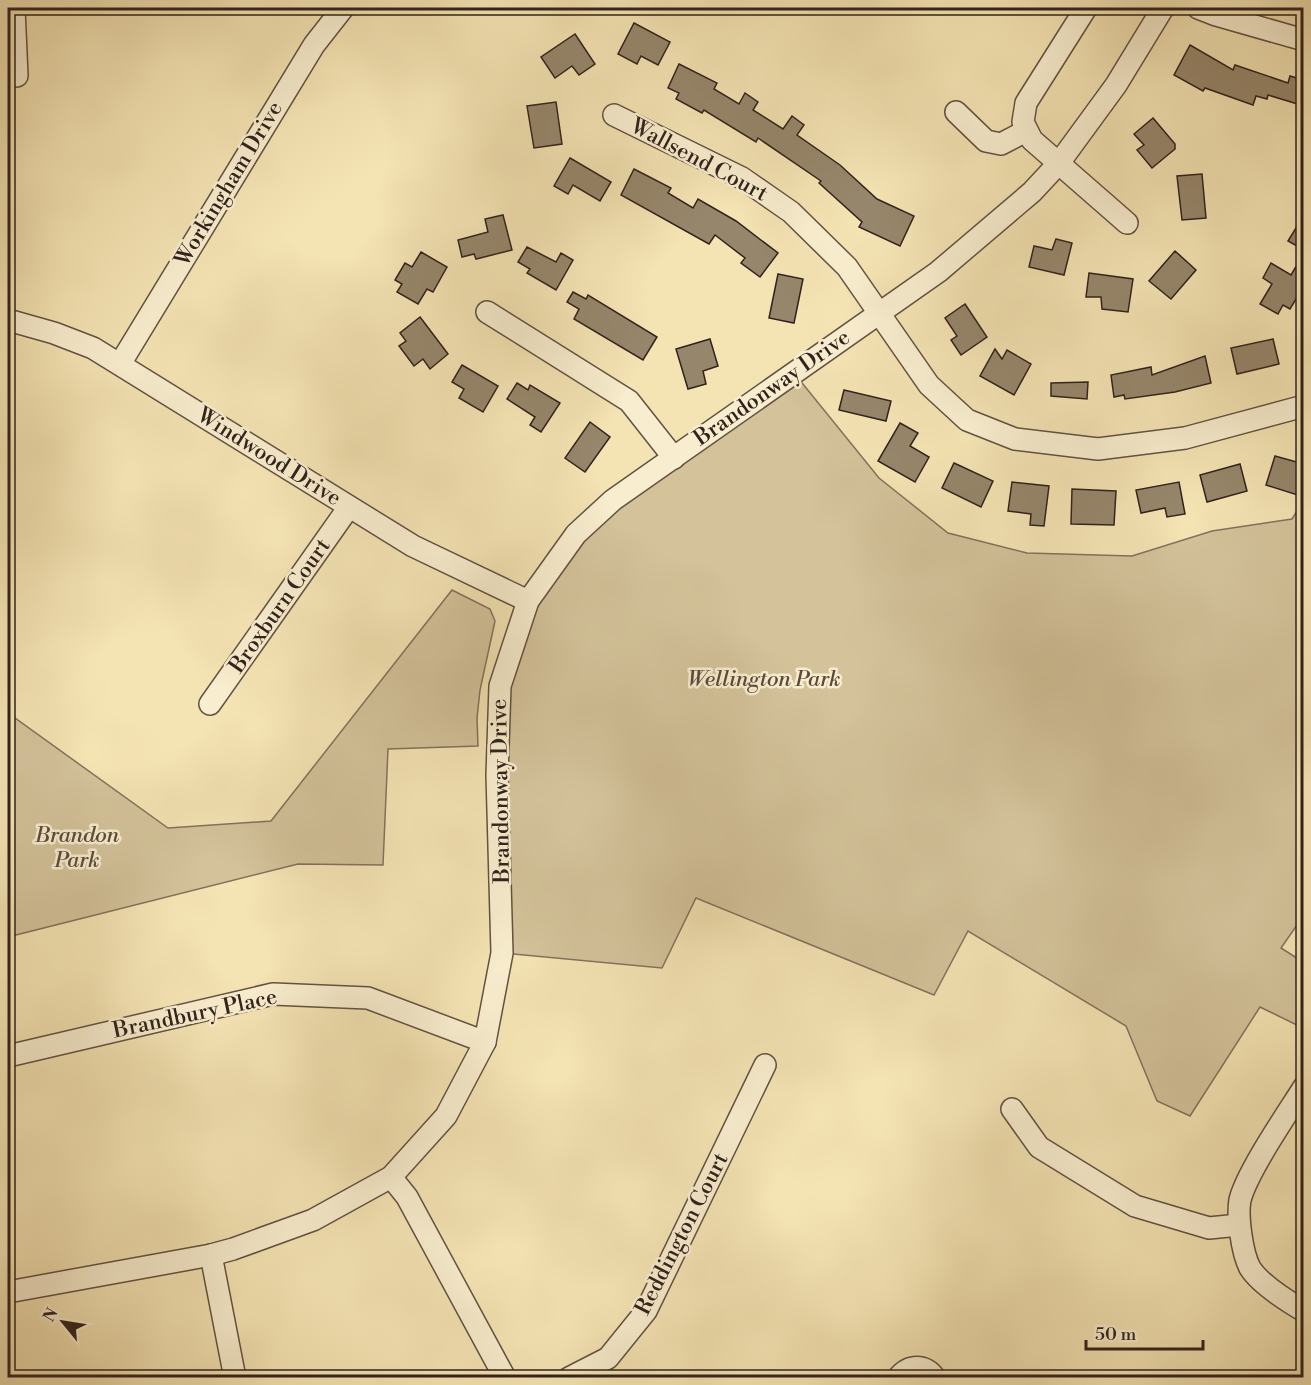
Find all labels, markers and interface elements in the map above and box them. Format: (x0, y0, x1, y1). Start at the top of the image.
street label: Workingham Drive (169, 97, 289, 272)
street label: Wallsend Court (625, 112, 772, 208)
street label: Brandonway Drive (688, 324, 855, 453)
street label: Windwood Drive (191, 401, 346, 512)
street label: Broxburn Court (223, 533, 337, 679)
park label: Wellington Park (688, 666, 840, 693)
street label: Brandonway Drive (486, 698, 516, 885)
park label: Brandon Park (34, 822, 120, 874)
street label: Brandbury Place (109, 983, 280, 1045)
street label: Reddington Court (629, 1148, 735, 1320)
north arrow (33, 1292, 93, 1352)
text: N (39, 1304, 63, 1325)
scale bar (1086, 1313, 1203, 1351)
text: 50 m (1095, 1323, 1137, 1346)

